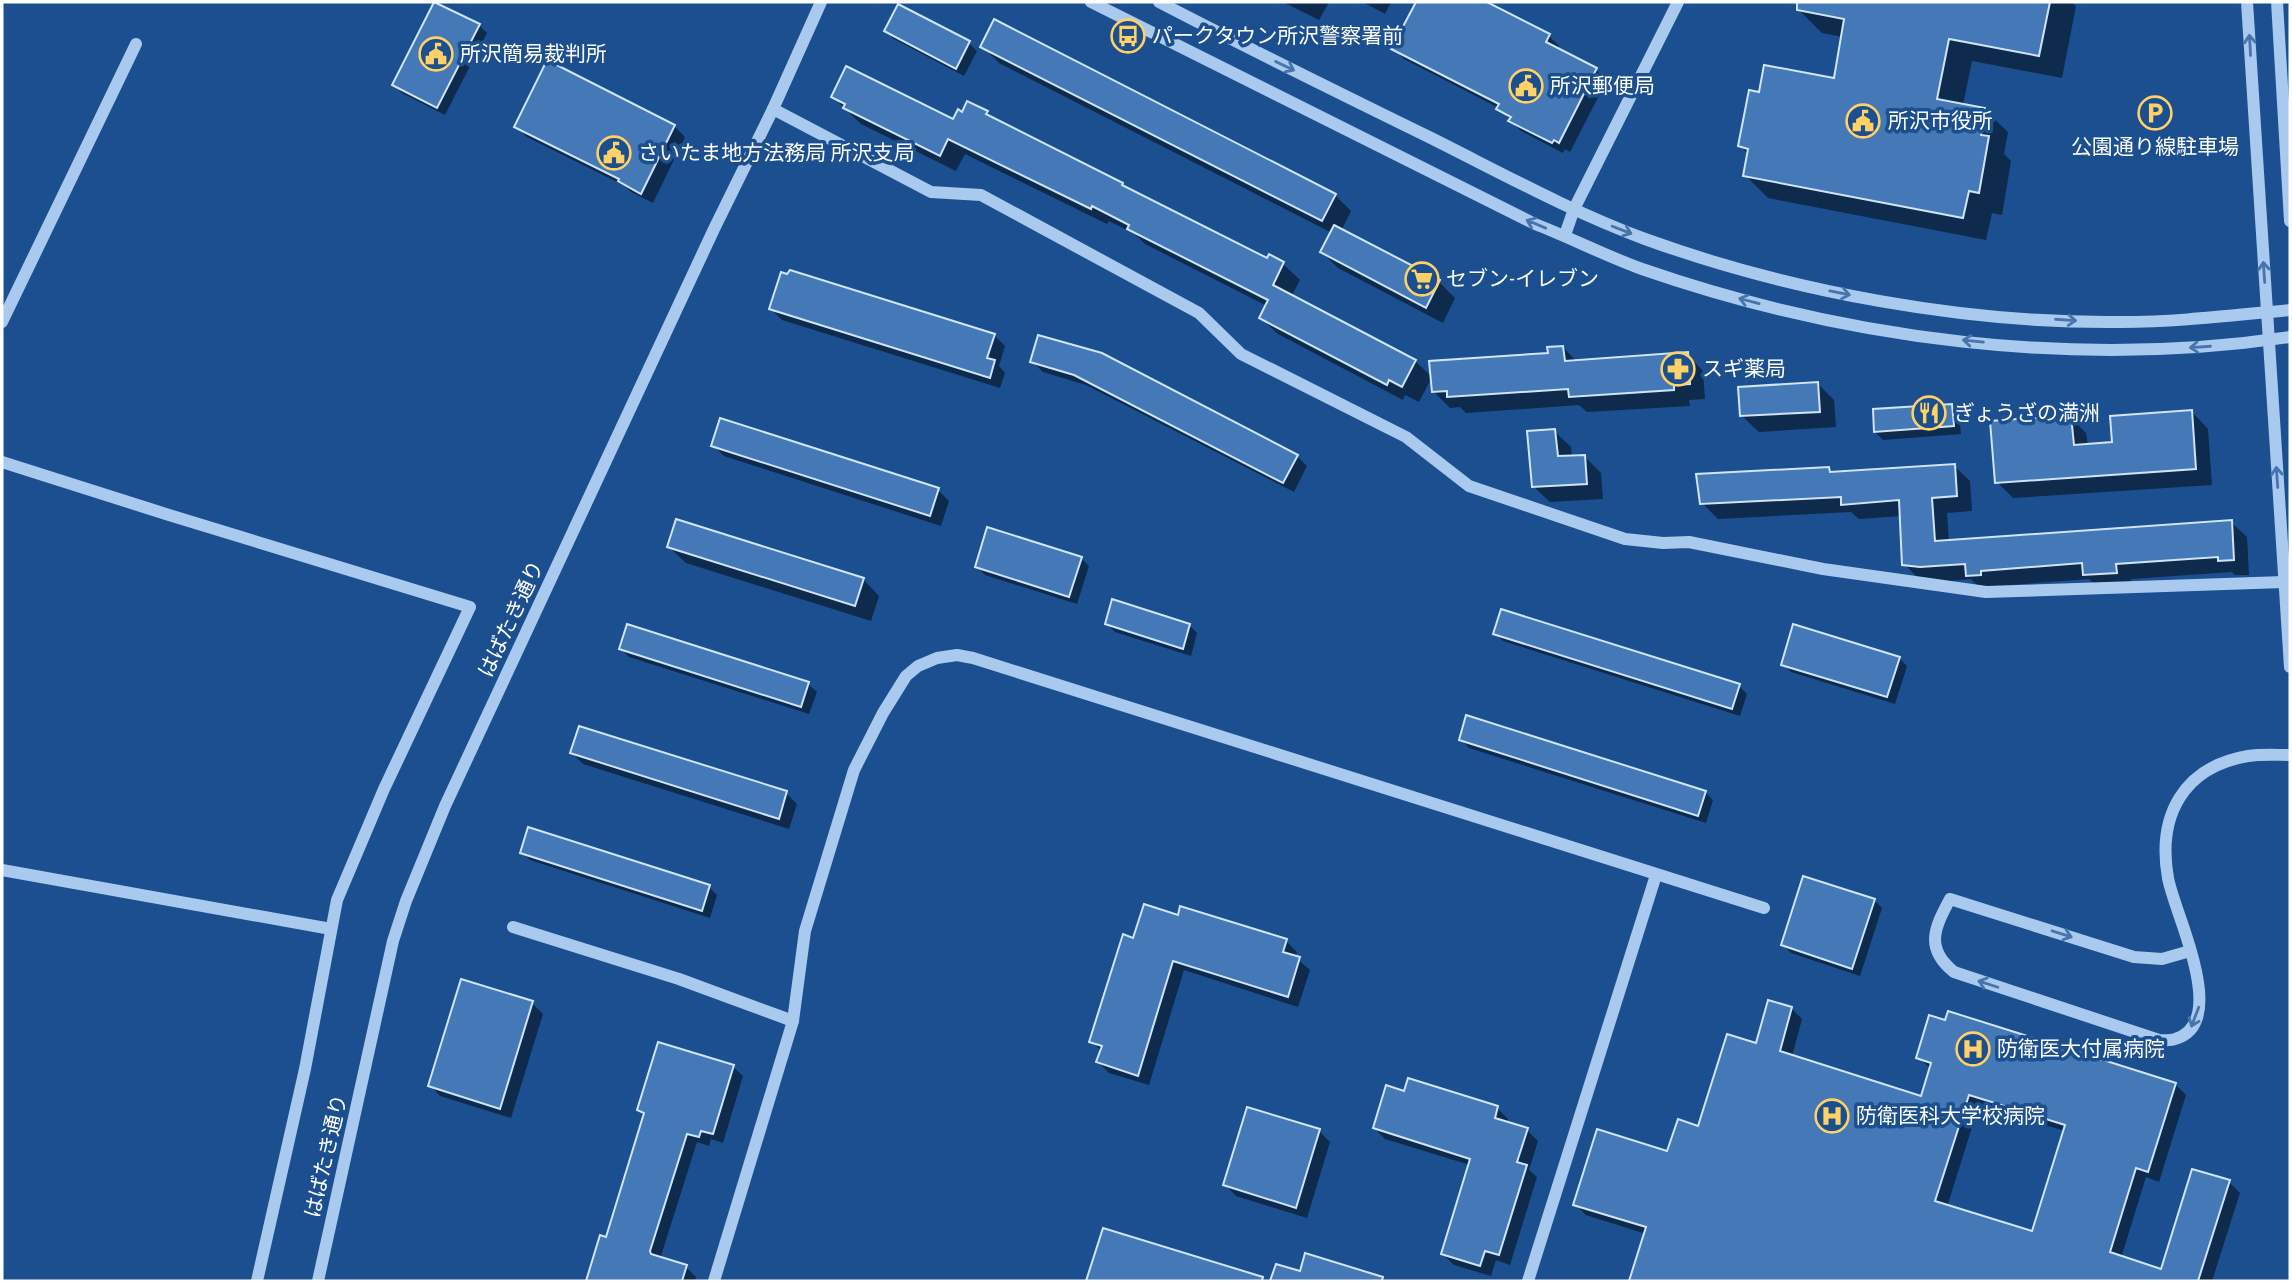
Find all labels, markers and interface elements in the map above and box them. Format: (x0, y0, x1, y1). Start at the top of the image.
bus stop icon: パークタウン所沢警察署前 (1109, 17, 1147, 55)
place label: パークタウン所沢警察署前 (1152, 22, 1403, 49)
one-way arrow (2243, 33, 2256, 56)
public building icon: 所沢簡易裁判所 (417, 35, 455, 73)
place label: 所沢簡易裁判所 (460, 40, 607, 67)
one-way arrow (1274, 59, 1295, 73)
public building icon: 所沢郵便局 (1507, 67, 1545, 105)
place label: 所沢郵便局 (1550, 72, 1655, 99)
parking icon: 公園通り線駐車場 (2136, 94, 2174, 132)
public building icon: 所沢市役所 (1844, 102, 1882, 140)
place label: 所沢市役所 (1888, 107, 1993, 134)
place label: 公園通り線駐車場 (2071, 133, 2239, 160)
public building icon: さいたま地方法務局 所沢支局 (595, 134, 633, 172)
place label: さいたま地方法務局 所沢支局 (638, 139, 915, 166)
one-way arrow (1526, 217, 1547, 230)
one-way arrow (1610, 225, 1632, 237)
supermarket icon: セブン-イレブン (1403, 260, 1441, 298)
one-way arrow (2257, 261, 2270, 284)
place label: セブン-イレブン (1446, 265, 1599, 292)
one-way arrow (1828, 287, 1851, 301)
one-way arrow (1739, 294, 1761, 307)
one-way arrow (2054, 314, 2077, 327)
one-way arrow (1962, 334, 1985, 347)
one-way arrow (2189, 340, 2212, 353)
pharmacy icon: スギ薬局 (1659, 350, 1697, 388)
place label: スギ薬局 (1702, 355, 1786, 382)
restaurant icon: ぎょうざの満洲 (1910, 394, 1948, 432)
place label: ぎょうざの満洲 (1954, 399, 2100, 426)
one-way arrow (2270, 466, 2283, 489)
street label: はばたき通り (472, 556, 549, 682)
one-way arrow (2050, 929, 2072, 941)
one-way arrow (1978, 976, 2000, 989)
one-way arrow (2187, 1006, 2200, 1027)
hospital icon: 防衛医大付属病院 (1954, 1030, 1992, 1068)
place label: 防衛医大付属病院 (1997, 1035, 2165, 1062)
street label: はばたき通り (298, 1091, 353, 1220)
hospital icon: 防衛医科大学校病院 (1813, 1097, 1851, 1135)
place label: 防衛医科大学校病院 (1856, 1102, 2045, 1129)

